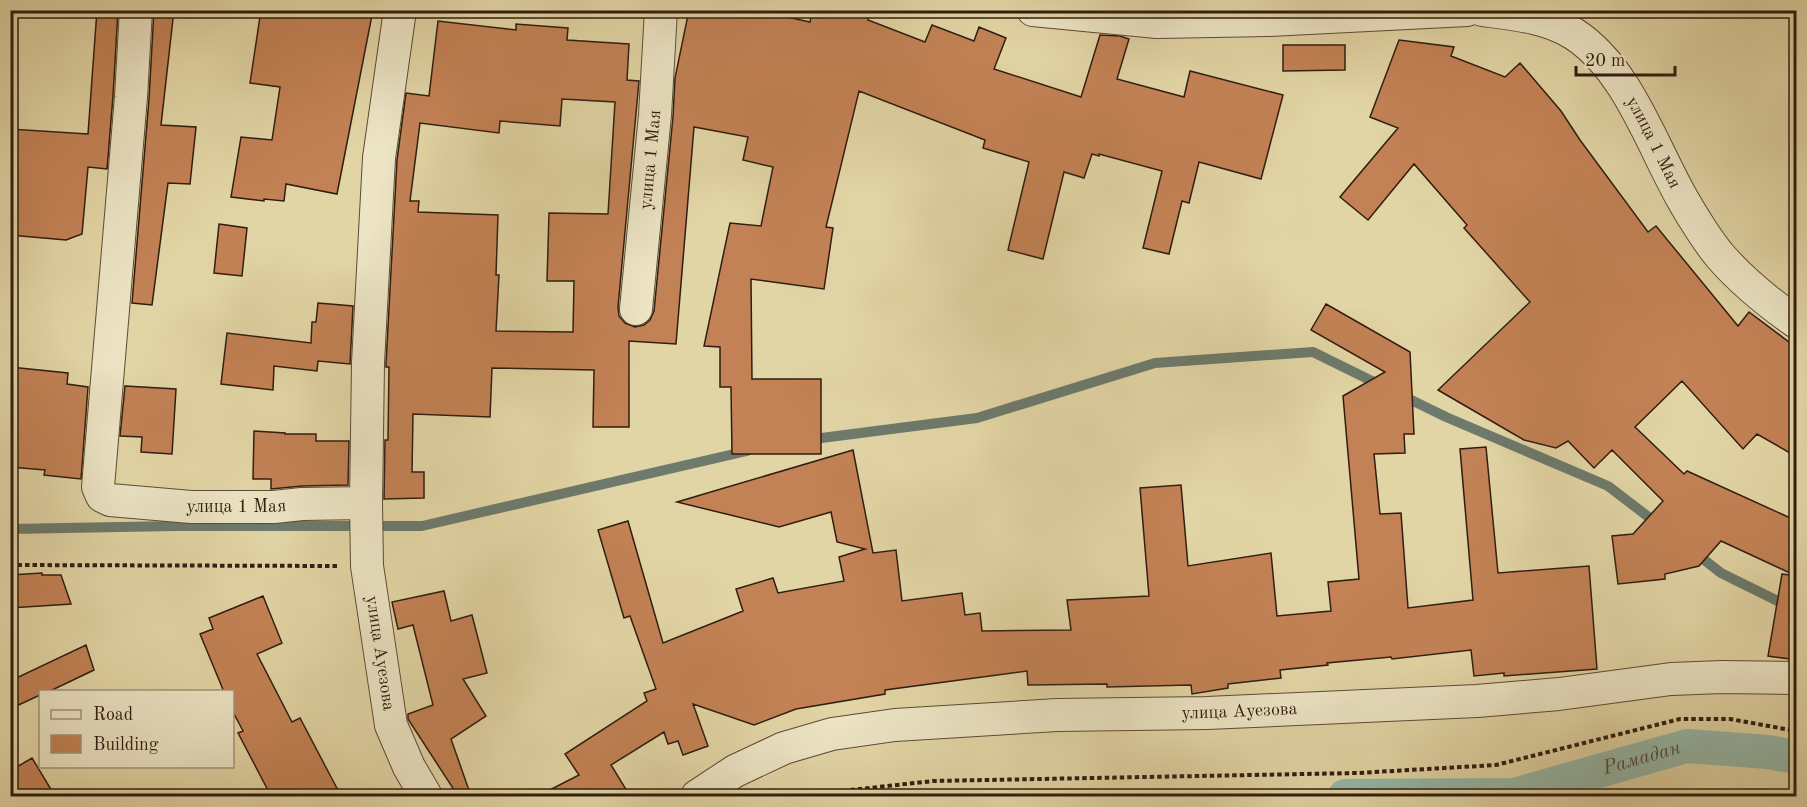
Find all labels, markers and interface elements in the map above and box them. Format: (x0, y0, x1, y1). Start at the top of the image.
scale bar (1576, 39, 1675, 77)
text: 20 m (1585, 52, 1625, 70)
street label: улица 1 Мая (1623, 94, 1684, 191)
street label: улица 1 Мая (637, 109, 664, 210)
street label: улица 1 Мая (186, 497, 287, 516)
street label: улица Ауезова (363, 594, 398, 712)
legend (39, 690, 234, 768)
street label: улица Ауезова (1181, 700, 1298, 722)
text: Road (93, 706, 133, 724)
text: Building (93, 736, 159, 754)
water label: Рамадан (1600, 738, 1683, 780)

